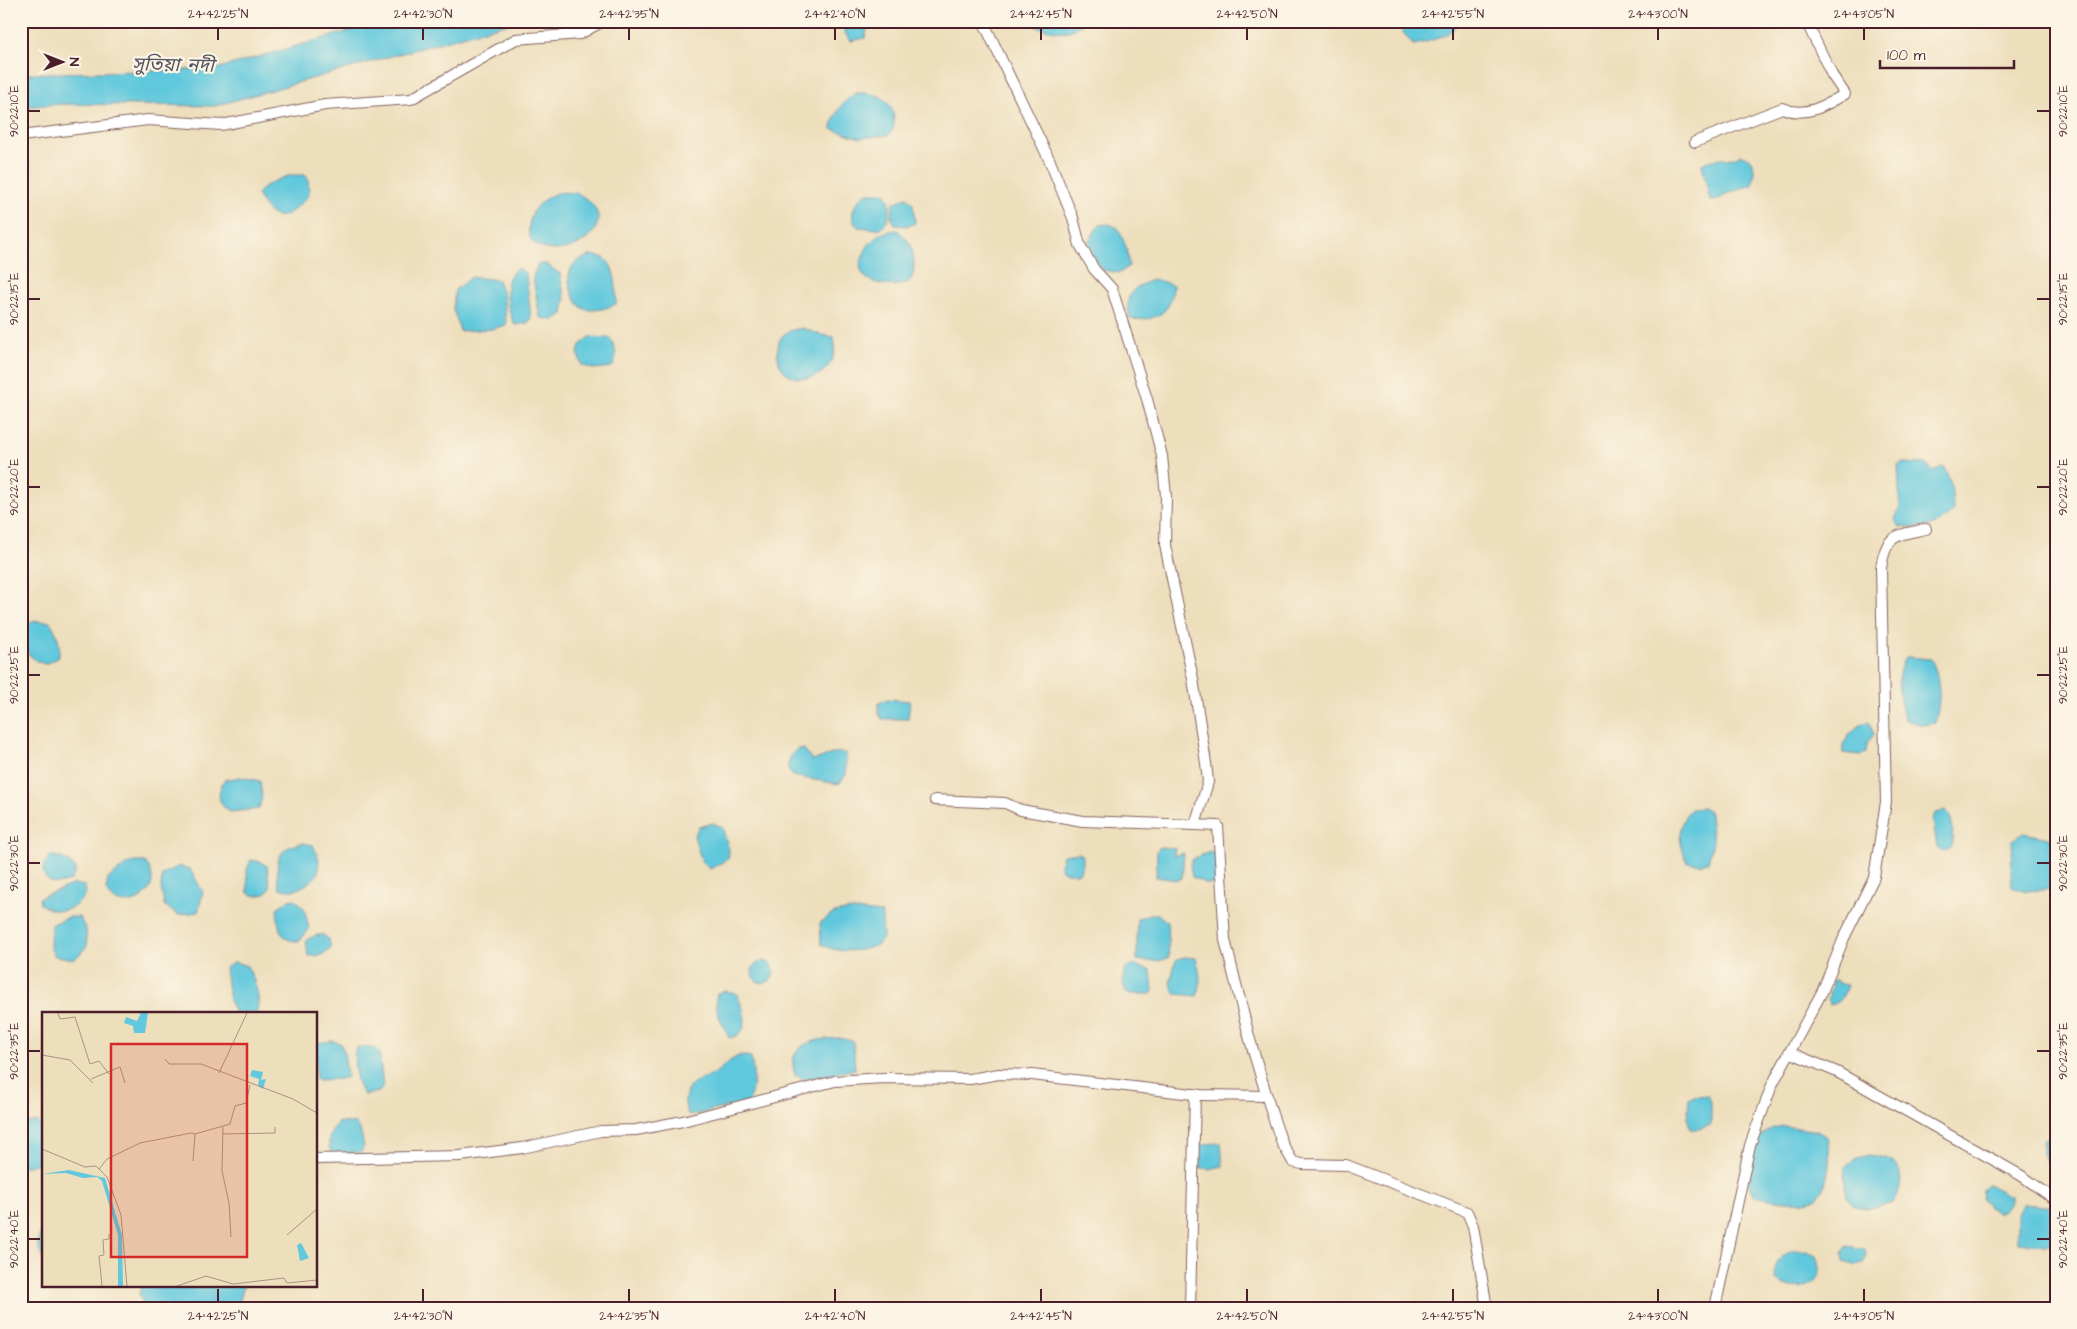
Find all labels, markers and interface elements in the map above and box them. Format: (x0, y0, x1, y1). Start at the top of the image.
text: 24°42'25"N (188, 6, 249, 23)
text: 24°42'30"N (394, 6, 453, 23)
text: 24°42'35"N (599, 6, 659, 23)
text: 24°42'40"N (805, 6, 866, 23)
text: 24°42'45"N (1010, 6, 1072, 23)
text: 24°42'50"N (1216, 6, 1278, 23)
text: 24°42'55"N (1422, 6, 1484, 23)
text: 24°43'00"N (1628, 6, 1688, 23)
text: 24°43'05"N (1834, 6, 1895, 23)
north arrow (38, 38, 88, 88)
scale bar (1880, 38, 2013, 70)
text: 100 m (1887, 45, 1926, 66)
water label: সুতিয়া নদী (132, 51, 218, 80)
text: N (64, 58, 84, 67)
text: 90°22'10"E (6, 85, 23, 137)
text: 90°22'10"E (2055, 85, 2072, 137)
text: 90°22'15"E (6, 273, 23, 325)
text: 90°22'15"E (2055, 273, 2072, 325)
text: 90°22'20"E (6, 458, 23, 516)
text: 90°22'20"E (2055, 458, 2072, 516)
text: 90°22'25"E (6, 646, 23, 704)
text: 90°22'25"E (2055, 646, 2072, 704)
text: 90°22'30"E (6, 835, 23, 891)
text: 90°22'30"E (2055, 835, 2072, 891)
inset map (42, 1012, 318, 1286)
text: 90°22'35"E (6, 1022, 23, 1080)
text: 90°22'35"E (2055, 1022, 2072, 1080)
text: 90°22'40"E (6, 1210, 23, 1268)
text: 90°22'40"E (2055, 1210, 2072, 1268)
text: 24°42'25"N (188, 1308, 249, 1325)
text: 24°42'30"N (394, 1308, 453, 1325)
text: 24°42'35"N (599, 1308, 659, 1325)
text: 24°42'40"N (805, 1308, 866, 1325)
text: 24°42'45"N (1010, 1308, 1072, 1325)
text: 24°42'50"N (1216, 1308, 1278, 1325)
text: 24°42'55"N (1422, 1308, 1484, 1325)
text: 24°43'00"N (1628, 1308, 1688, 1325)
text: 24°43'05"N (1834, 1308, 1895, 1325)

